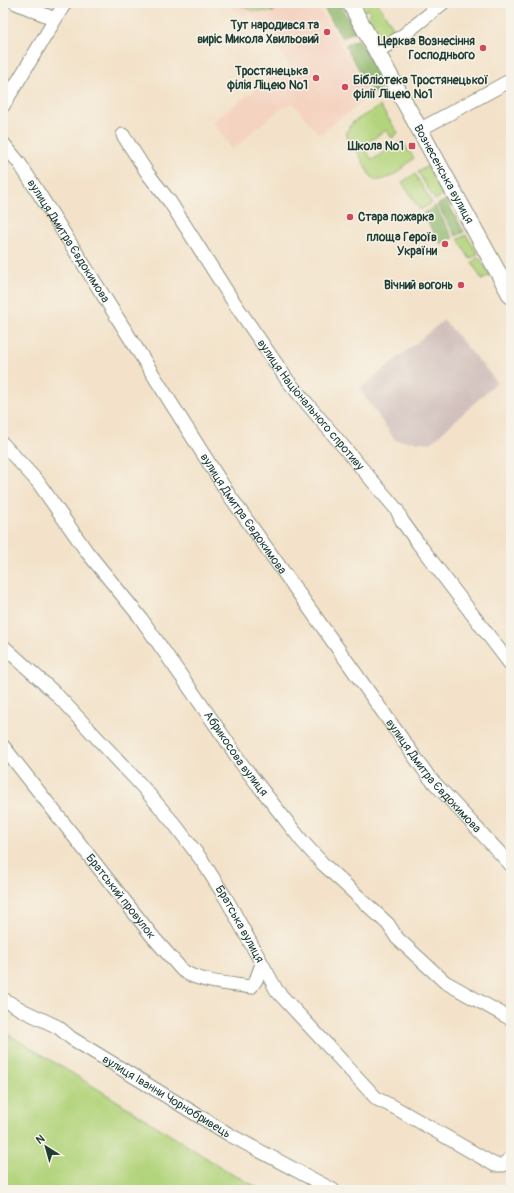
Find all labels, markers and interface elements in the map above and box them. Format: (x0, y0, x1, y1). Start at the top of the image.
place label: Тут народився та виріс Микола Хвильовий (197, 18, 319, 47)
marker: Тут народився та виріс Микола Хвильовий (322, 27, 332, 37)
place label: Церква Вознесіння Господнього (378, 34, 476, 63)
marker: Церква Вознесіння Господнього (478, 43, 488, 53)
place label: Тростянецька філія Ліцею №1 (227, 64, 308, 93)
marker: Тростянецька філія Ліцею №1 (311, 73, 321, 83)
place label: Бібліотека Тростянецької філії Ліцею №1 (353, 73, 488, 102)
marker: Бібліотека Тростянецької філії Ліцею №1 (340, 82, 350, 92)
street label: Вознесенська вулиця (410, 122, 477, 227)
place label: Школа №1 (347, 139, 404, 154)
marker: Школа №1 (407, 141, 417, 151)
street label: вулиця Дмитра Євдокимова (24, 177, 113, 306)
place label: Стара пожарка (358, 210, 435, 225)
marker: Стара пожарка (345, 212, 355, 222)
place label: площа Героїв України (367, 230, 438, 259)
marker: площа Героїв України (440, 239, 450, 249)
place label: Вічний вогонь (384, 278, 453, 293)
marker: Вічний вогонь (456, 280, 466, 290)
street label: вулиця Національного спротиву (254, 337, 367, 474)
street label: вулиця Дмитра Євдокимова (197, 451, 290, 577)
street label: Абрикосова вулиця (200, 709, 271, 800)
street label: вулиця Дмитра Євдокимова (382, 716, 484, 836)
street label: Братський провулок (82, 851, 159, 942)
street label: Братська вулиця (212, 883, 267, 966)
street label: вулиця Іванни Чорнобривець (99, 1052, 234, 1142)
north arrow (26, 1127, 66, 1167)
text: N (33, 1132, 48, 1147)

